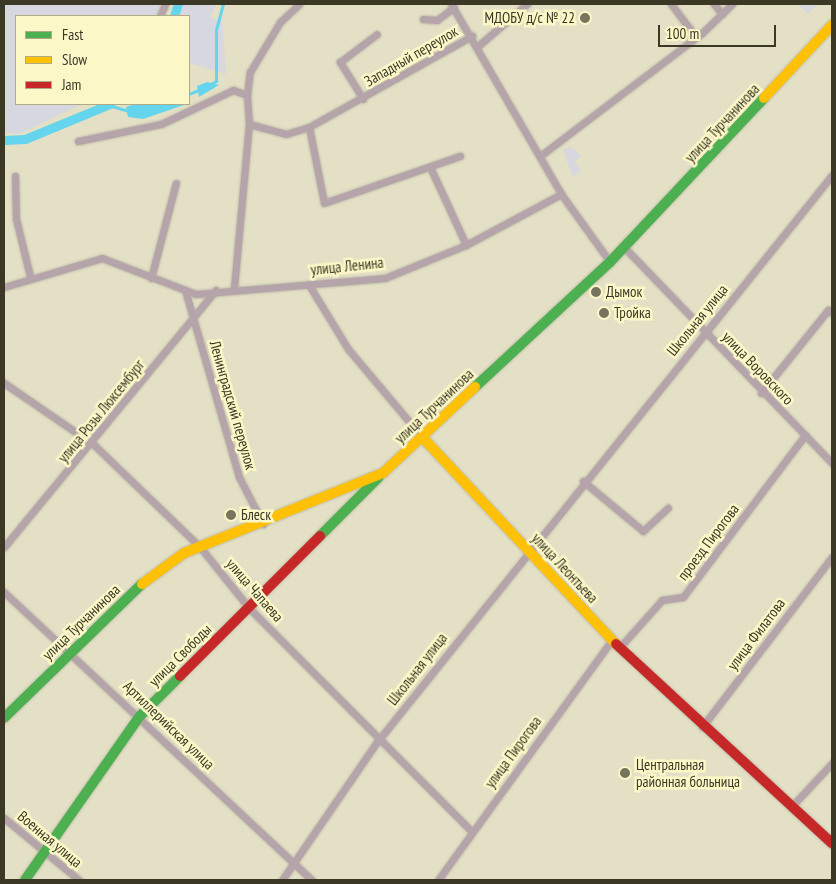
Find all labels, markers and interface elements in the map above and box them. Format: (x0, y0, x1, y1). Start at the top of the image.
place label: МДОБУ д/с № 22 (484, 9, 575, 27)
marker: МДОБУ д/с № 22 (579, 12, 591, 24)
legend (15, 15, 190, 105)
scale bar (661, 15, 778, 47)
street label: Западный переулок (361, 22, 461, 90)
text: 100 m (666, 24, 699, 43)
text: Fast (62, 25, 83, 44)
text: Slow (62, 50, 87, 69)
text: Jam (62, 75, 81, 94)
street label: улица Турчанинова (681, 80, 763, 166)
street label: улица Ленина (310, 253, 384, 279)
street label: Школьная улица (663, 281, 731, 359)
place label: Дымок (606, 283, 642, 301)
marker: Дымок (590, 286, 602, 298)
place label: Тройка (614, 304, 651, 322)
marker: Тройка (598, 307, 610, 319)
street label: улица Воровского (719, 328, 797, 408)
street label: Ленинградский переулок (206, 338, 260, 472)
street label: улица Розы Люксембург (54, 356, 148, 466)
street label: улица Турчанинова (391, 365, 477, 447)
street label: проезд Пирогова (673, 500, 743, 584)
place label: Блеск (241, 506, 271, 524)
marker: Блеск (225, 509, 237, 521)
street label: улица Леонтьева (528, 529, 602, 607)
street label: улица Чапаева (223, 555, 287, 625)
street label: улица Турчанинова (38, 580, 124, 664)
street label: улица Филатова (723, 595, 789, 673)
street label: улица Свободы (145, 620, 215, 690)
street label: Школьная улица (383, 629, 451, 709)
street label: Артиллерийская улица (120, 677, 218, 773)
street label: улица Пирогова (481, 713, 545, 791)
place label: Центральная районная больница (636, 755, 740, 790)
marker: Центральная районная больница (618, 766, 632, 780)
street label: Военная улица (14, 807, 86, 871)

